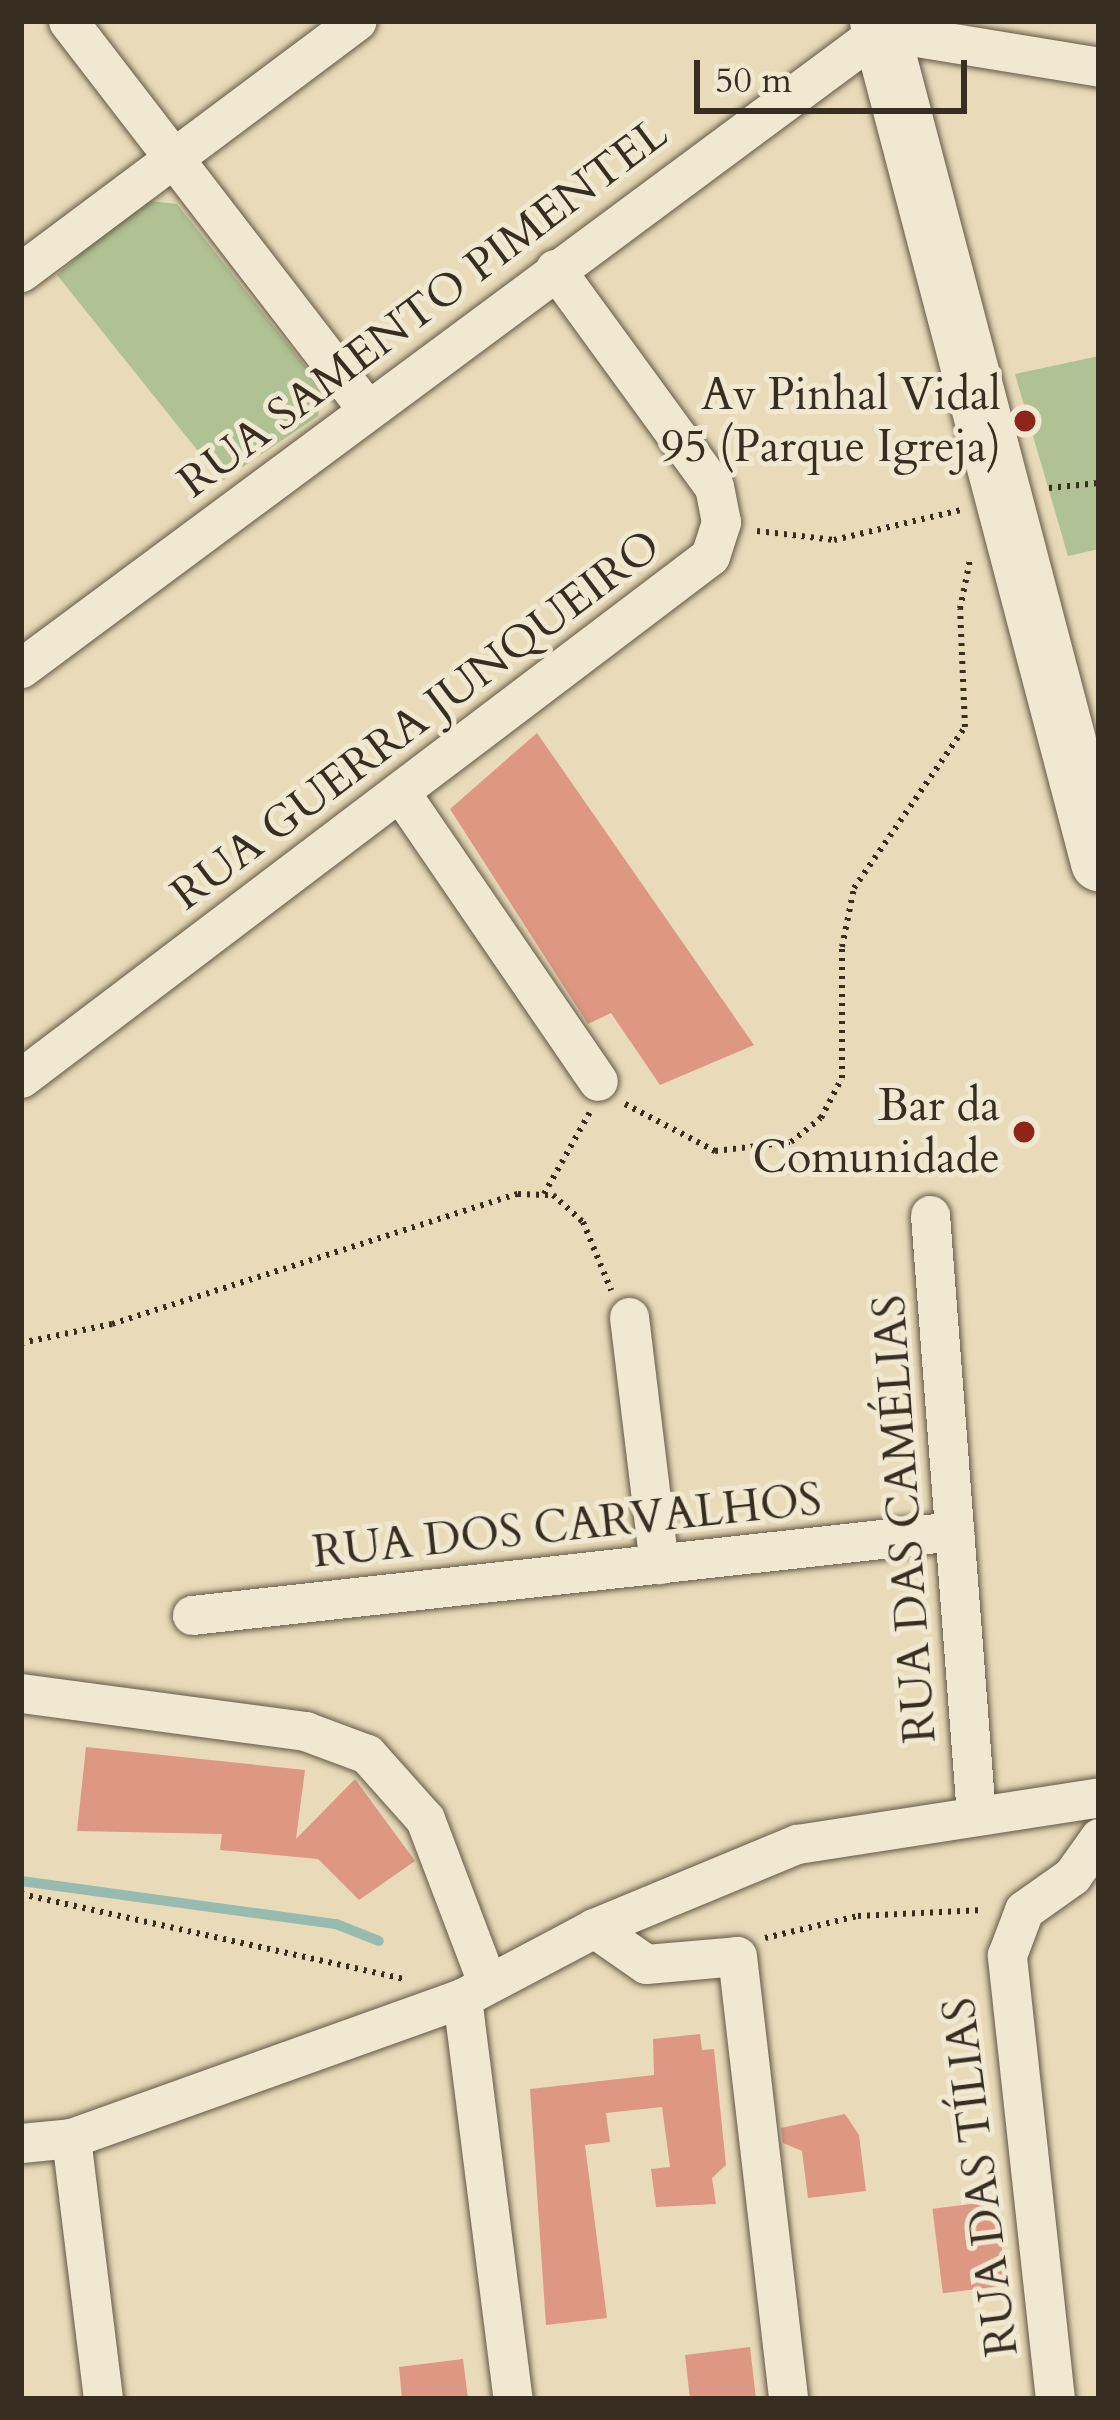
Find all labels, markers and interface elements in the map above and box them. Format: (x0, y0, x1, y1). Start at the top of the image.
scale bar (700, 36, 973, 110)
text: 50 m (715, 56, 792, 105)
street label: RUA SAMENTO PIMENTEL (168, 107, 678, 509)
place label: Av Pinhal Vidal 95 (Parque Igreja) (661, 368, 1001, 474)
marker: Av Pinhal Vidal 95 (Parque Igreja) (1012, 408, 1038, 434)
street label: RUA GUERRA JUNQUEIRO (161, 519, 671, 921)
place label: Bar da Comunidade (752, 1079, 1000, 1185)
marker: Bar da Comunidade (1011, 1119, 1037, 1145)
street label: RUA DAS CAMÉLIAS (862, 1293, 948, 1745)
street label: RUA DOS CARVALHOS (310, 1472, 824, 1580)
street label: RUA DAS TÍLIAS (932, 1995, 1030, 2359)

